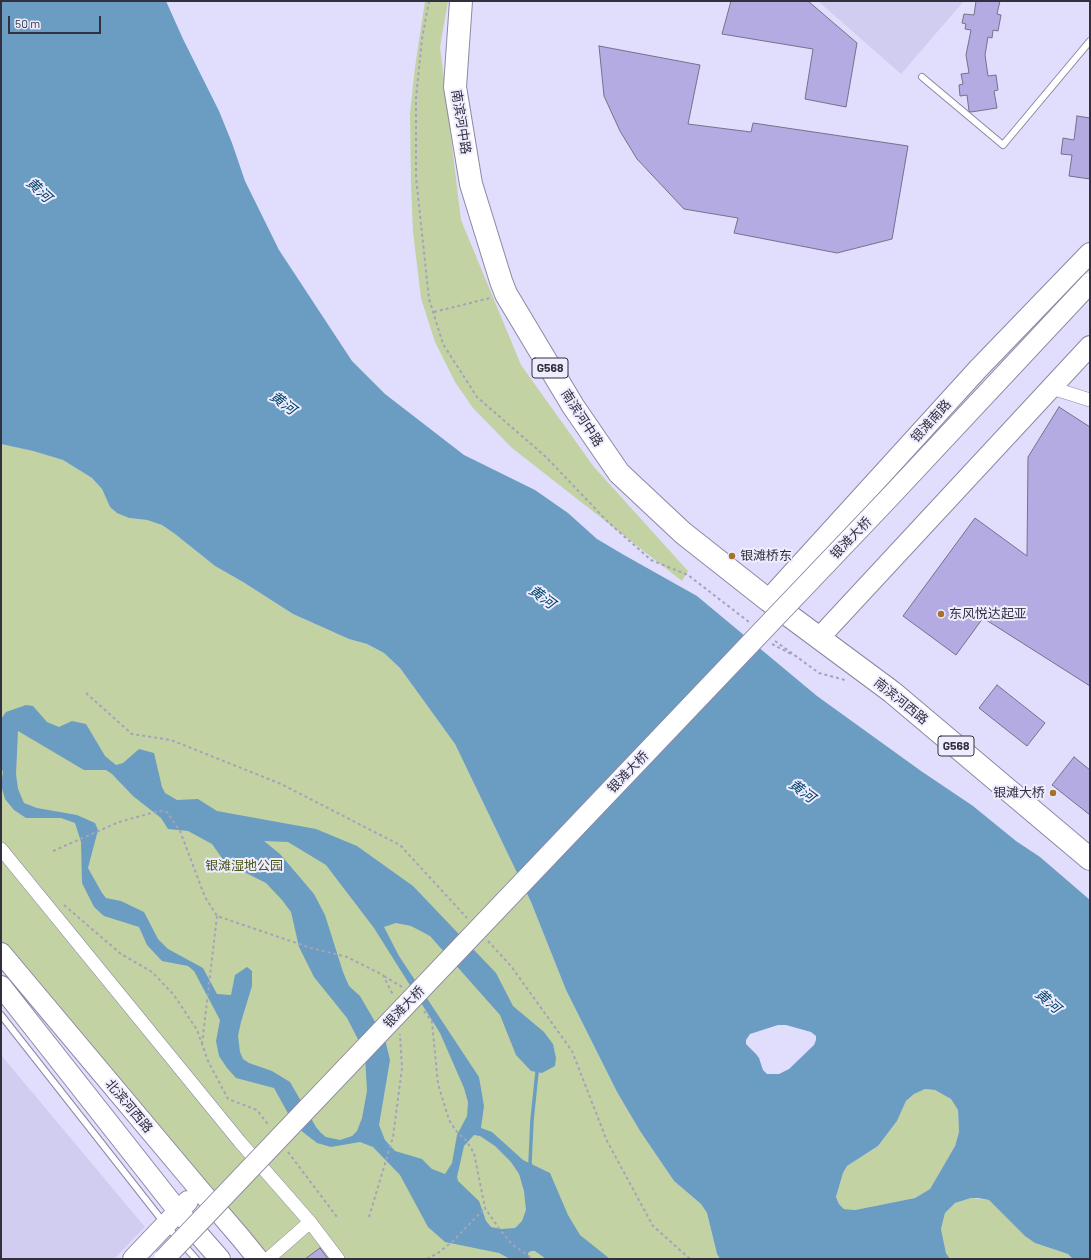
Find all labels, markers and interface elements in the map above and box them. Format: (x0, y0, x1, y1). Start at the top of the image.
scale bar (10, 8, 103, 34)
text: 50 m (15, 16, 40, 30)
street label: 南滨河中路 (448, 89, 474, 155)
water label: 黄河 (23, 174, 55, 206)
road number: G568 (532, 358, 568, 378)
street label: 南滨河中路 (558, 386, 606, 450)
water label: 黄河 (267, 388, 299, 418)
street label: 银滩南路 (908, 396, 954, 446)
street label: 银滩大桥 (827, 514, 875, 562)
place label: 银滩桥东 (740, 548, 792, 564)
marker: 银滩桥东 (727, 551, 737, 561)
water label: 黄河 (526, 582, 558, 612)
place label: 东风悦达起亚 (949, 606, 1027, 622)
marker: 东风悦达起亚 (936, 609, 946, 619)
street label: 南滨河西路 (871, 674, 931, 728)
road number: G568 (938, 736, 974, 756)
street label: 银滩大桥 (604, 748, 652, 796)
water label: 黄河 (786, 776, 818, 806)
place label: 银滩大桥 (993, 785, 1045, 801)
marker: 银滩大桥 (1048, 788, 1058, 798)
park label: 银滩湿地公园 (205, 858, 283, 874)
street label: 银滩大桥 (380, 983, 428, 1031)
water label: 黄河 (1032, 985, 1064, 1017)
street label: 北滨河西路 (102, 1076, 156, 1136)

